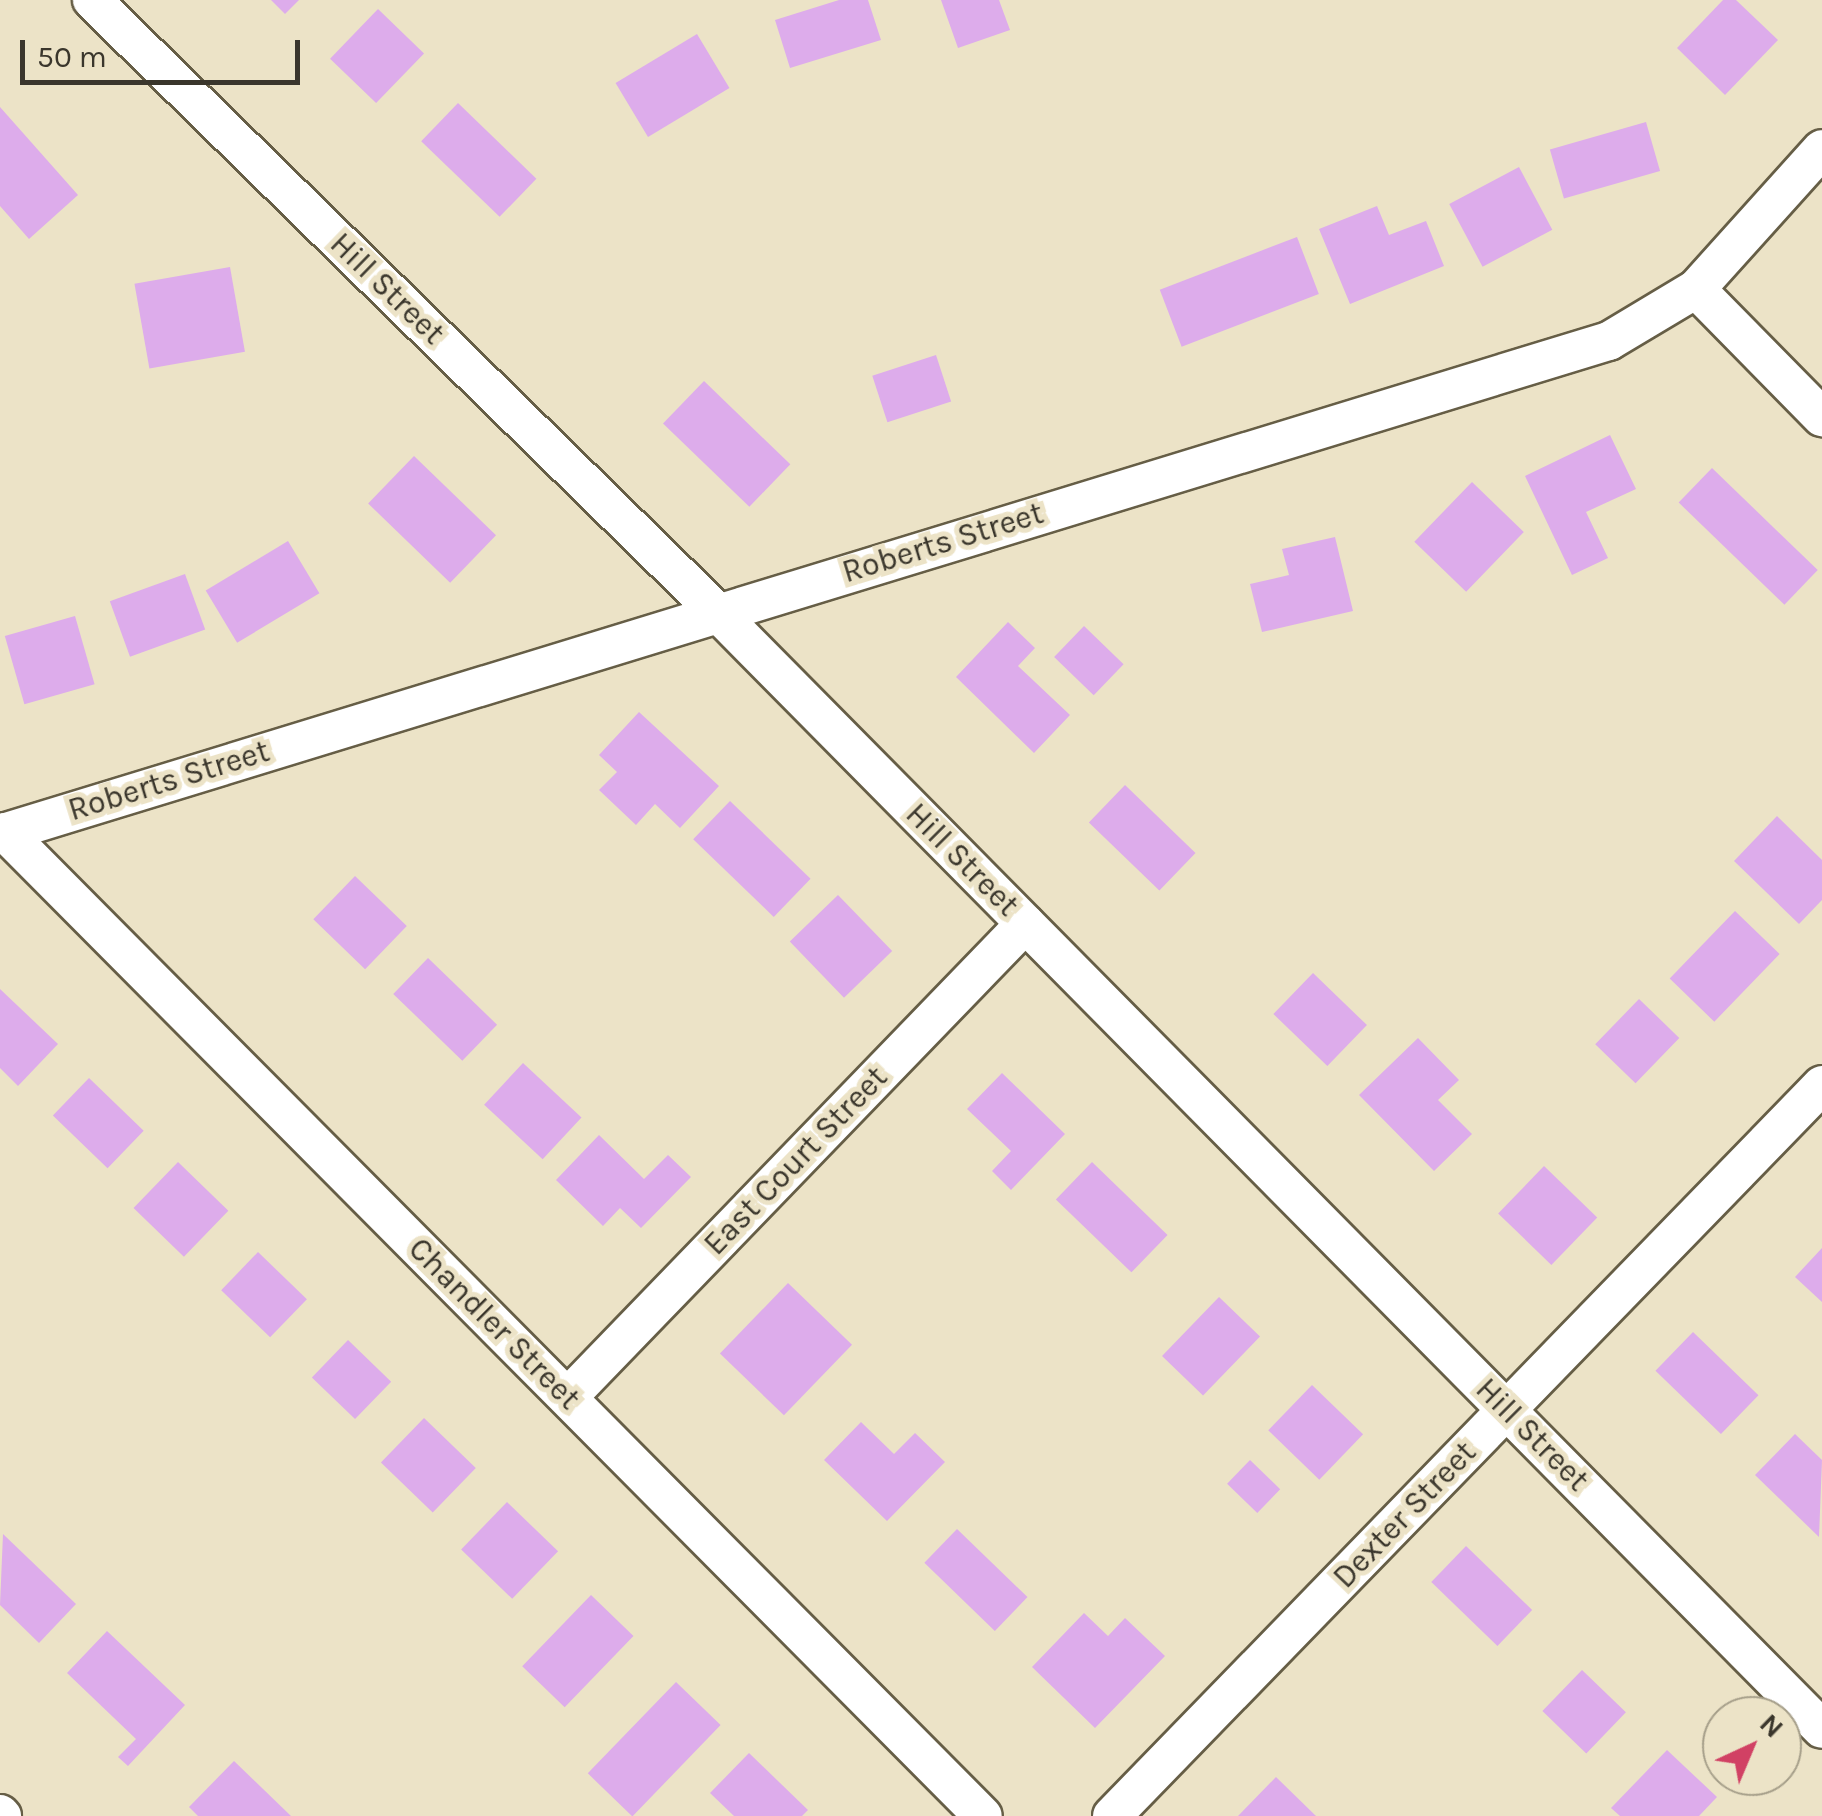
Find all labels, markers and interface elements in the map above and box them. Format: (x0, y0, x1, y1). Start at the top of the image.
scale bar (25, 20, 305, 82)
text: 50 m (37, 39, 107, 75)
street label: Hill Street (322, 225, 452, 353)
street label: Roberts Street (838, 494, 1048, 592)
street label: Roberts Street (64, 732, 274, 830)
street label: Hill Street (897, 795, 1027, 925)
street label: East Court Street (696, 1059, 896, 1263)
street label: Chandler Street (400, 1230, 588, 1418)
street label: Hill Street (1467, 1370, 1597, 1500)
street label: Dexter Street (1325, 1434, 1485, 1596)
north arrow (1702, 1696, 1802, 1796)
text: N (1753, 1707, 1790, 1744)

